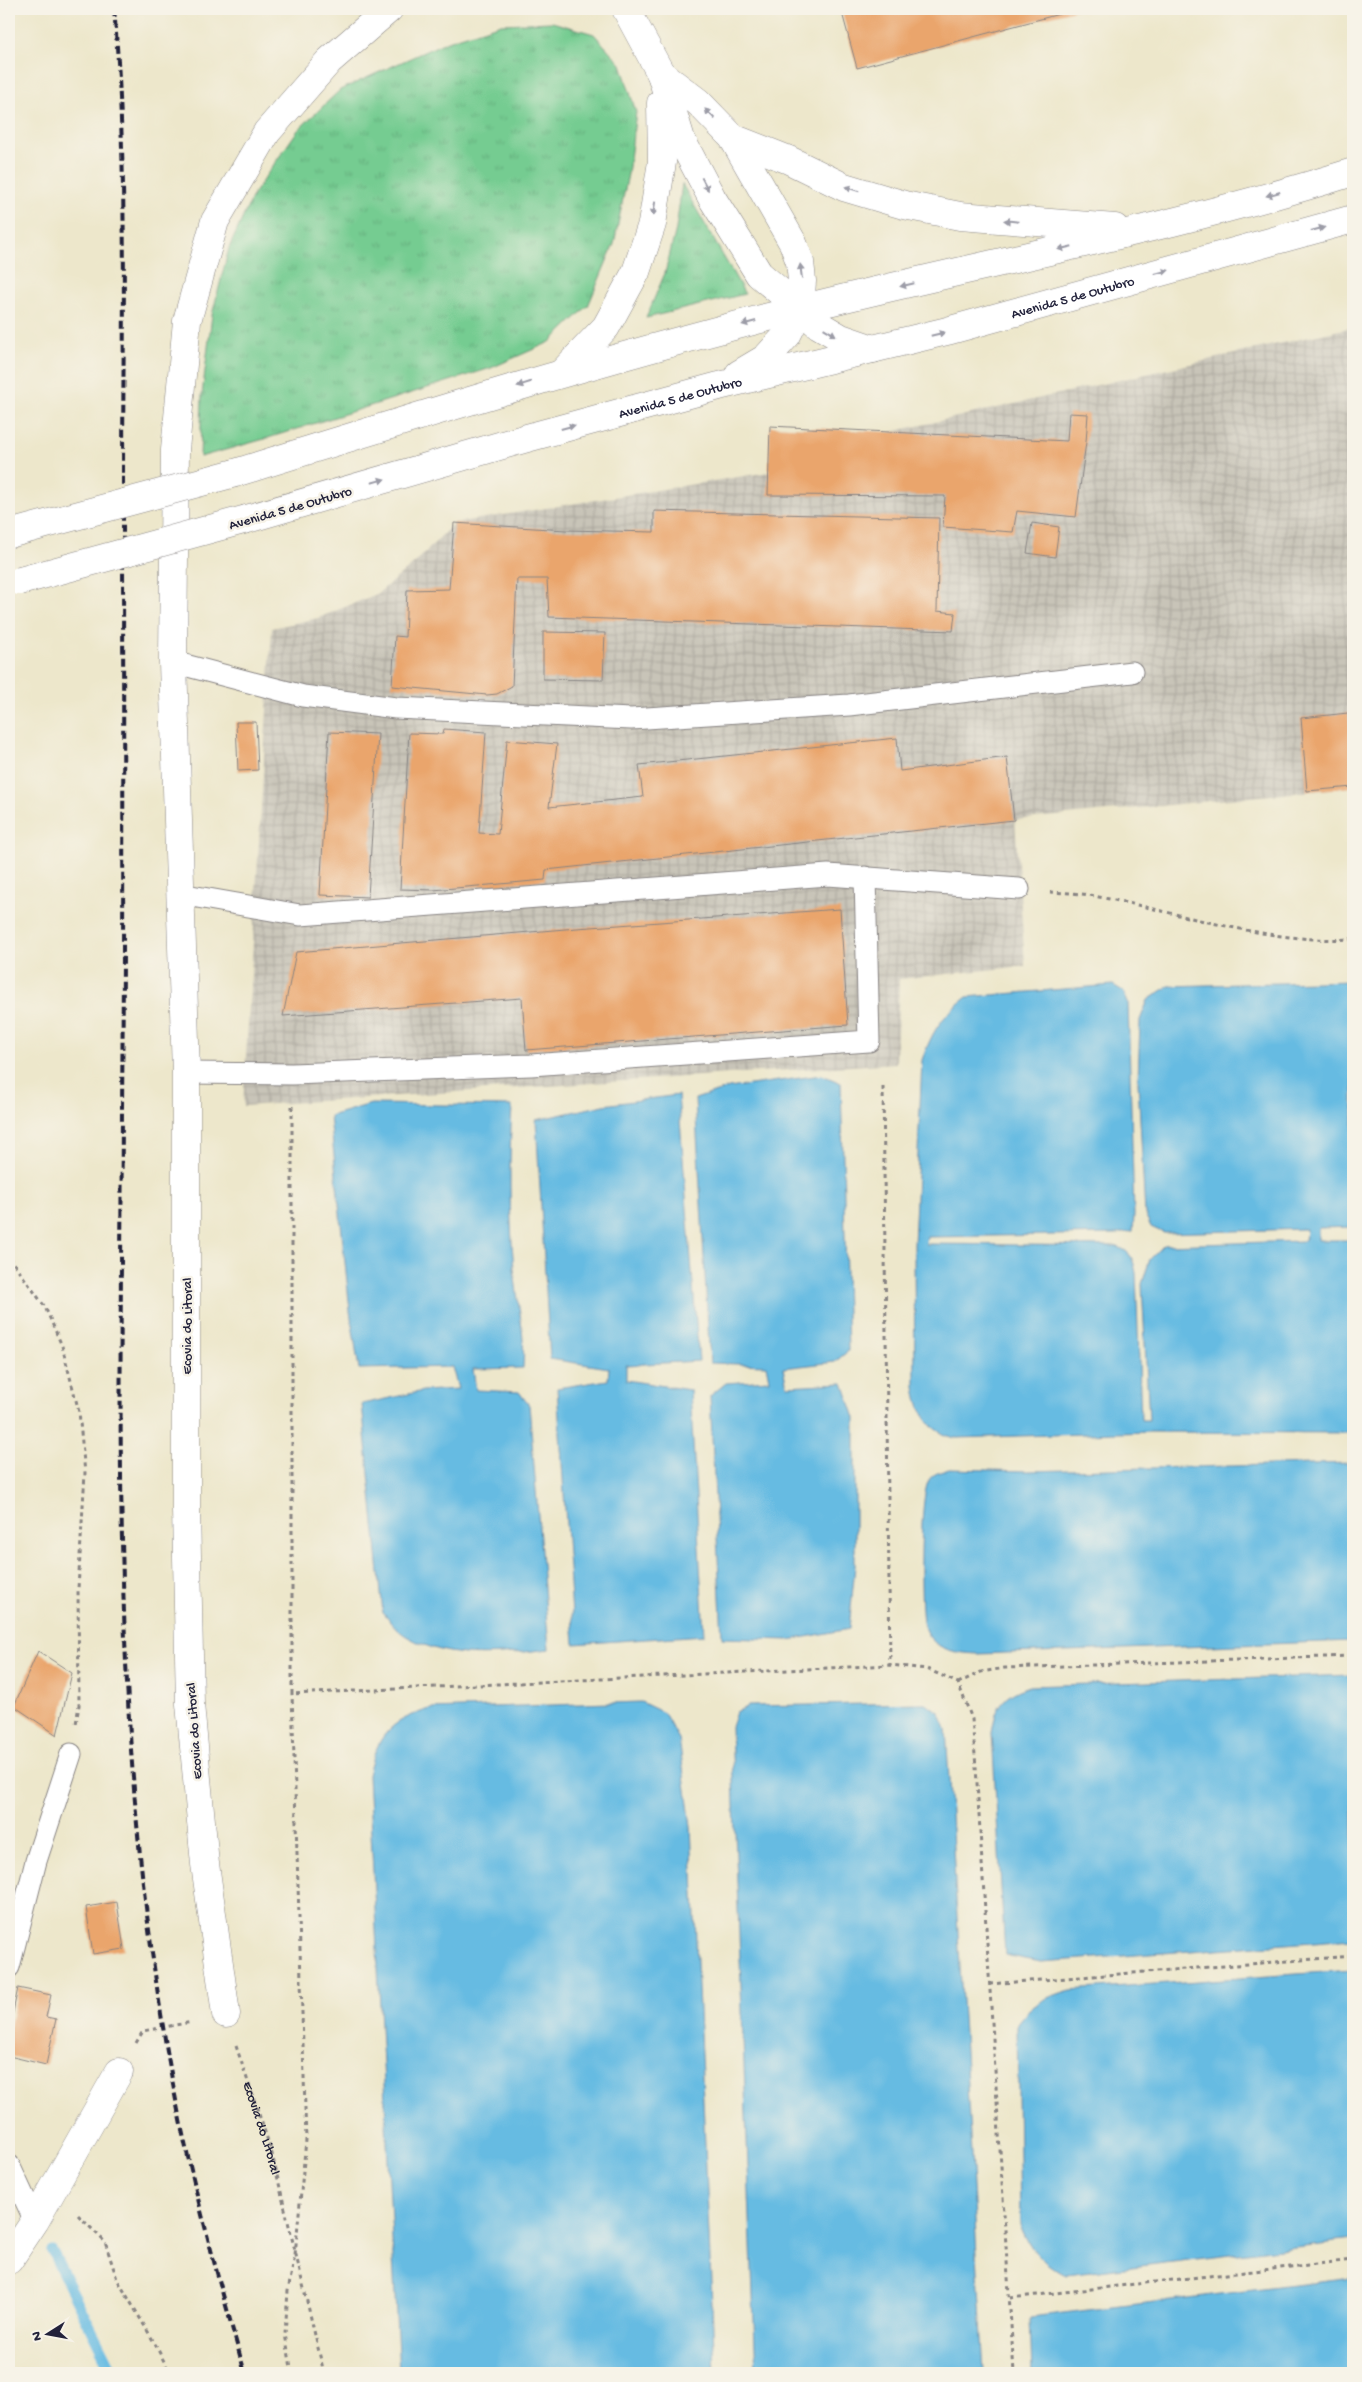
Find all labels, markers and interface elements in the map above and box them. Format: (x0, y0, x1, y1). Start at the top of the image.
one-way arrow (704, 109, 716, 121)
one-way arrow (701, 176, 709, 191)
one-way arrow (844, 185, 859, 193)
one-way arrow (1265, 191, 1280, 199)
one-way arrow (650, 202, 658, 218)
one-way arrow (1002, 217, 1018, 225)
one-way arrow (1311, 224, 1326, 232)
one-way arrow (1057, 244, 1072, 252)
one-way arrow (797, 262, 805, 278)
one-way arrow (1154, 268, 1169, 276)
street label: Avenida 5 de Outubro (1010, 274, 1137, 324)
one-way arrow (899, 281, 914, 289)
one-way arrow (741, 319, 756, 327)
one-way arrow (822, 328, 837, 336)
one-way arrow (930, 329, 945, 337)
street label: Avenida 5 de Outubro (617, 375, 744, 424)
one-way arrow (517, 381, 532, 389)
one-way arrow (560, 422, 575, 430)
one-way arrow (371, 477, 386, 485)
street label: Avenida 5 de Outubro (227, 484, 354, 535)
street label: Ecovia do Litoral (180, 1278, 197, 1374)
street label: Ecovia do Litoral (184, 1682, 207, 1780)
street label: Ecovia do Litoral (238, 2080, 283, 2177)
north arrow (22, 2310, 72, 2360)
text: N (28, 2330, 47, 2342)

